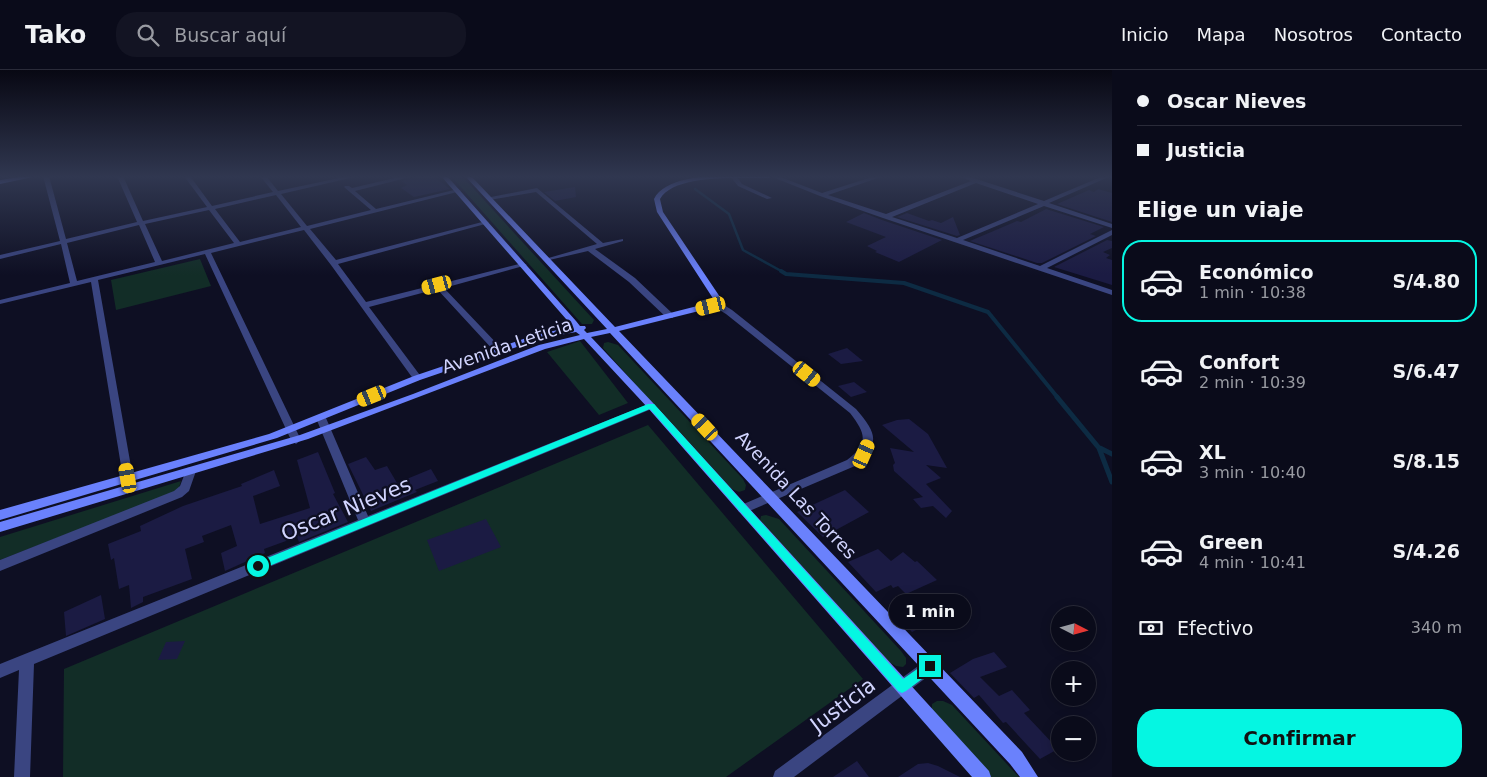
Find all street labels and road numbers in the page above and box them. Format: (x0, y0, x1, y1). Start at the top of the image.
street label: Avenida Leticia (439, 313, 575, 378)
street label: Avenida Las Torres (732, 426, 861, 563)
street label: Oscar Nieves (278, 472, 414, 546)
street label: Justicia (804, 673, 880, 738)

